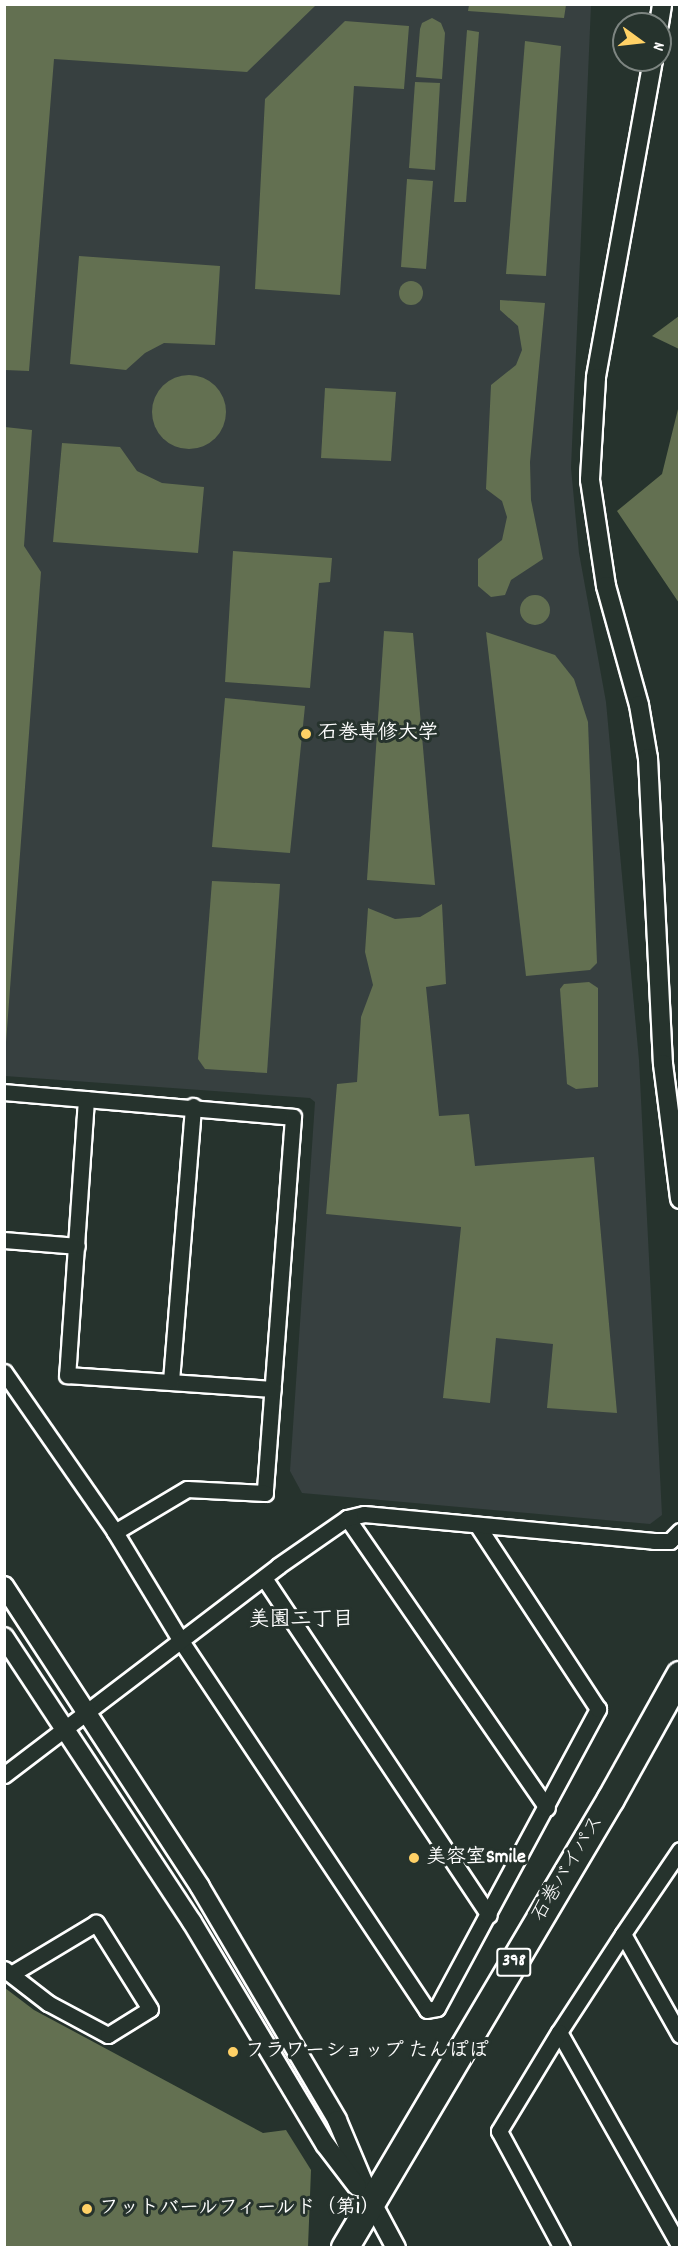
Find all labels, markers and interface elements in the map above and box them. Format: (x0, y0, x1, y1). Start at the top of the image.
north arrow (612, 12, 672, 72)
text: N (646, 39, 670, 53)
place label: 石巻専修大学 (318, 722, 438, 746)
marker: 石巻専修大学 (299, 727, 313, 741)
district label: 美園二丁目 (249, 1608, 353, 1634)
street label: 石巻バイパス (528, 1811, 610, 1927)
place label: 美容室Smile (426, 1846, 526, 1870)
marker: 美容室Smile (407, 1851, 421, 1865)
road number: 398 (496, 1947, 532, 1977)
place label: フラワーショップ たんぽぽ (245, 2040, 490, 2064)
marker: フラワーショップ たんぽぽ (226, 2045, 240, 2059)
place label: フットバールフィールド（第1） (99, 2197, 383, 2221)
marker: フットバールフィールド（第1） (80, 2202, 94, 2216)

